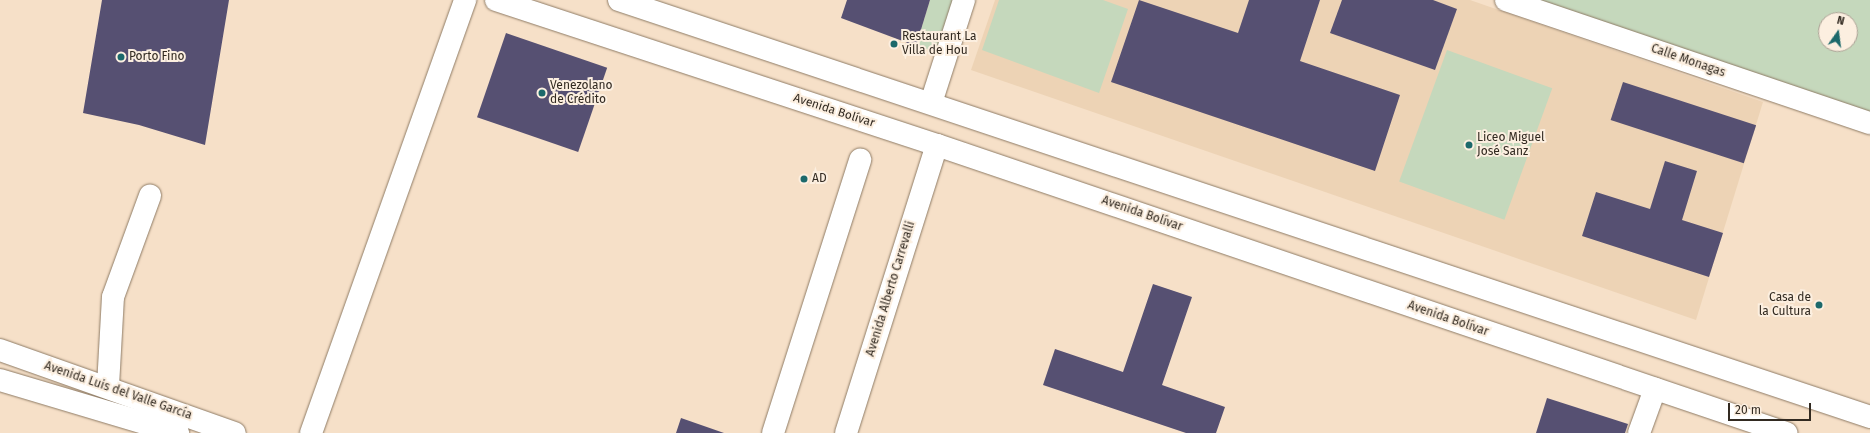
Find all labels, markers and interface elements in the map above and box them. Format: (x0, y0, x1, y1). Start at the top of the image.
north arrow (1818, 12, 1858, 52)
text: N (1836, 14, 1846, 28)
place label: Restaurant La Villa de Hou (902, 30, 977, 58)
marker: Restaurant La Villa de Hou (889, 39, 899, 49)
street label: Calle Monagas (1649, 42, 1727, 80)
place label: Porto Fino (129, 50, 184, 64)
marker: Porto Fino (116, 52, 126, 62)
place label: Venezolano de Crédito (550, 79, 613, 107)
marker: Venezolano de Crédito (537, 88, 547, 98)
street label: Avenida Bolívar (792, 91, 876, 131)
place label: Liceo Miguel José Sanz (1477, 131, 1544, 159)
marker: Liceo Miguel José Sanz (1464, 140, 1474, 150)
place label: AD (812, 172, 827, 186)
marker: AD (799, 174, 809, 184)
street label: Avenida Bolívar (1100, 193, 1184, 235)
street label: Avenida Alberto Carrevalli (864, 220, 918, 358)
place label: Casa de la Cultura (1759, 291, 1811, 319)
street label: Avenida Bolívar (1406, 298, 1490, 340)
marker: Casa de la Cultura (1814, 300, 1824, 310)
street label: Avenida Luis del Valle García (42, 359, 194, 423)
scale bar (1730, 395, 1813, 421)
text: 20 m (1735, 403, 1761, 417)

